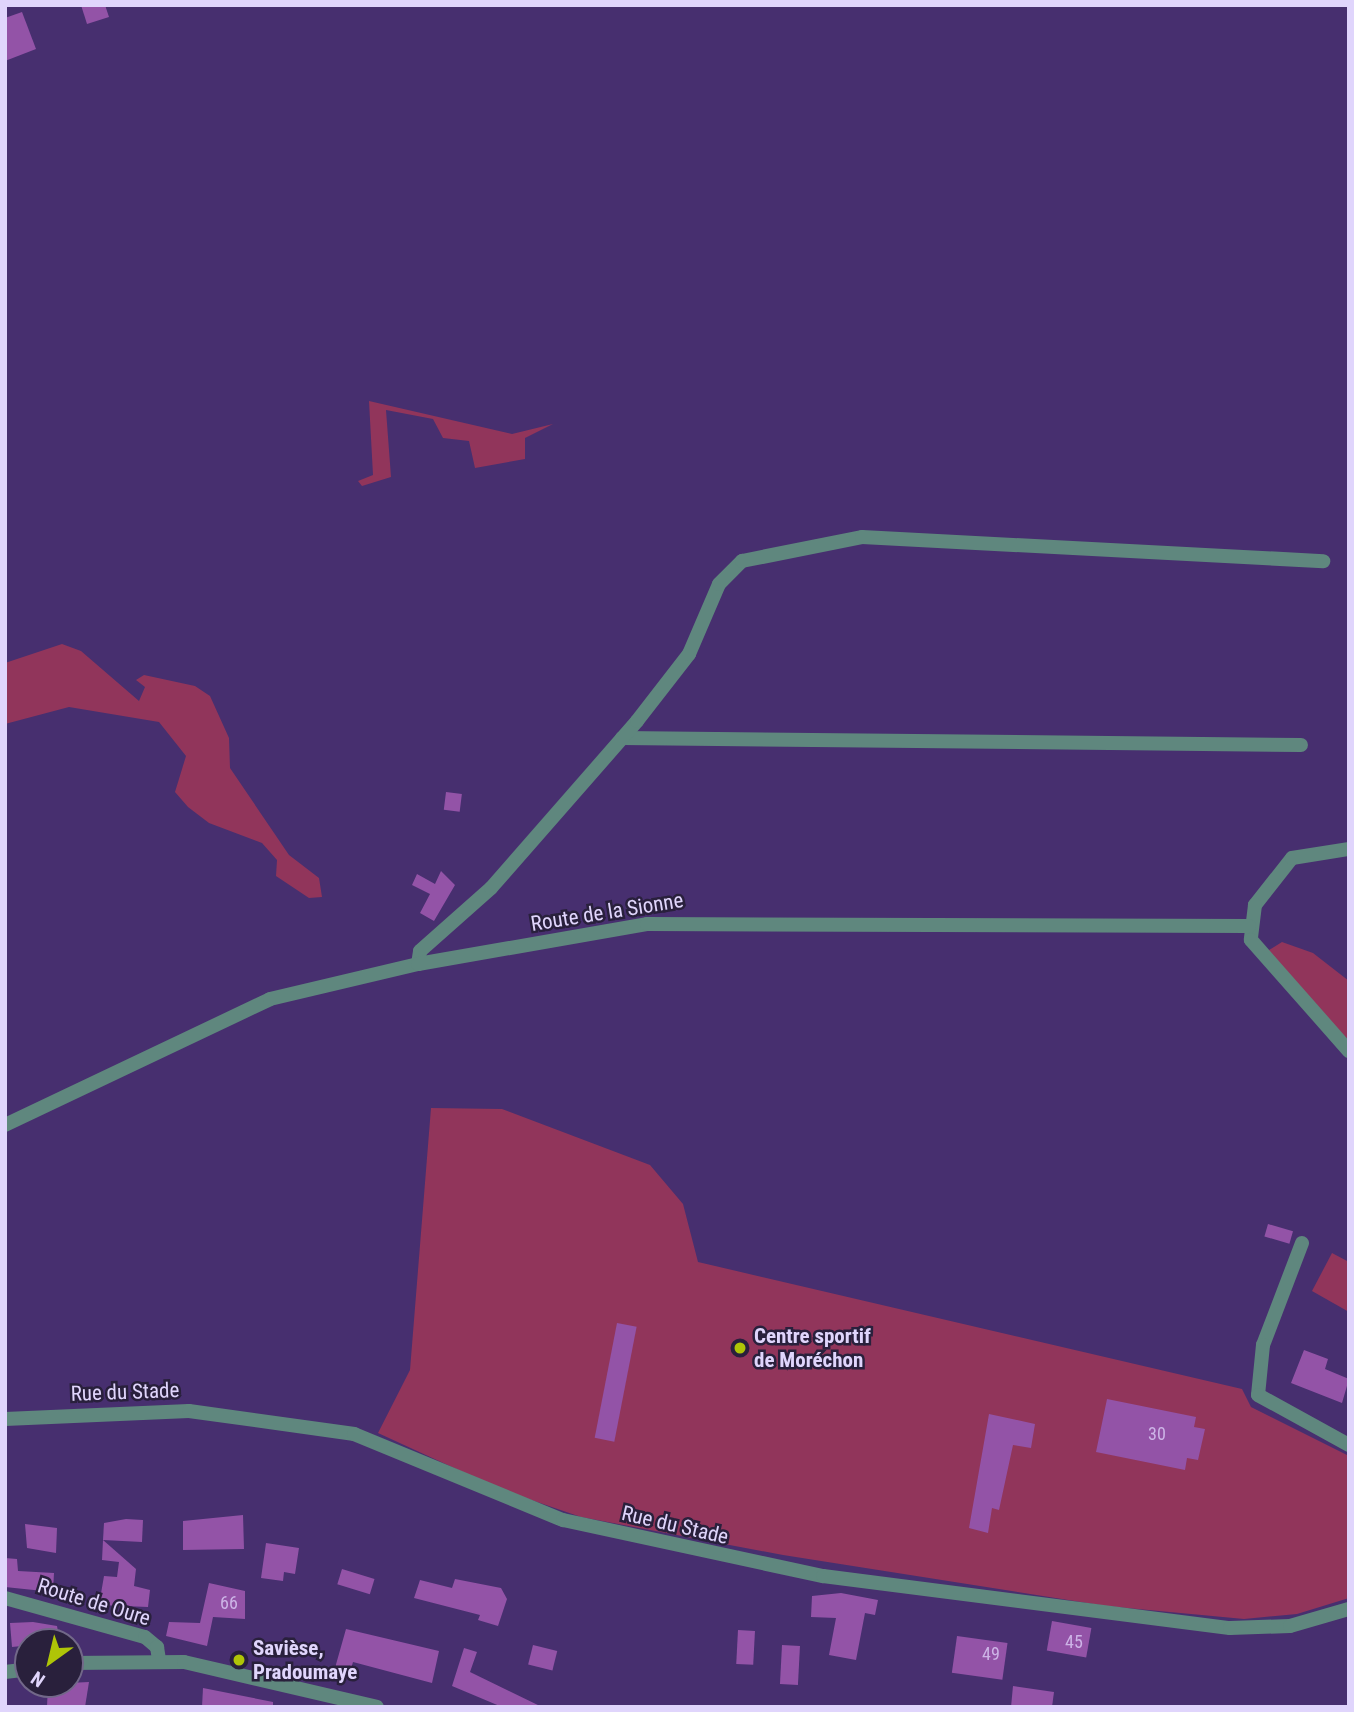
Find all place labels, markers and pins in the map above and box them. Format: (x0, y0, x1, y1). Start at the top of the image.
place label: Centre sportif de Moréchon (754, 1323, 871, 1373)
marker: Centre sportif de Moréchon (732, 1340, 748, 1356)
place label: Savièse, Pradoumaye (253, 1635, 357, 1685)
marker: Savièse, Pradoumaye (231, 1652, 247, 1668)

